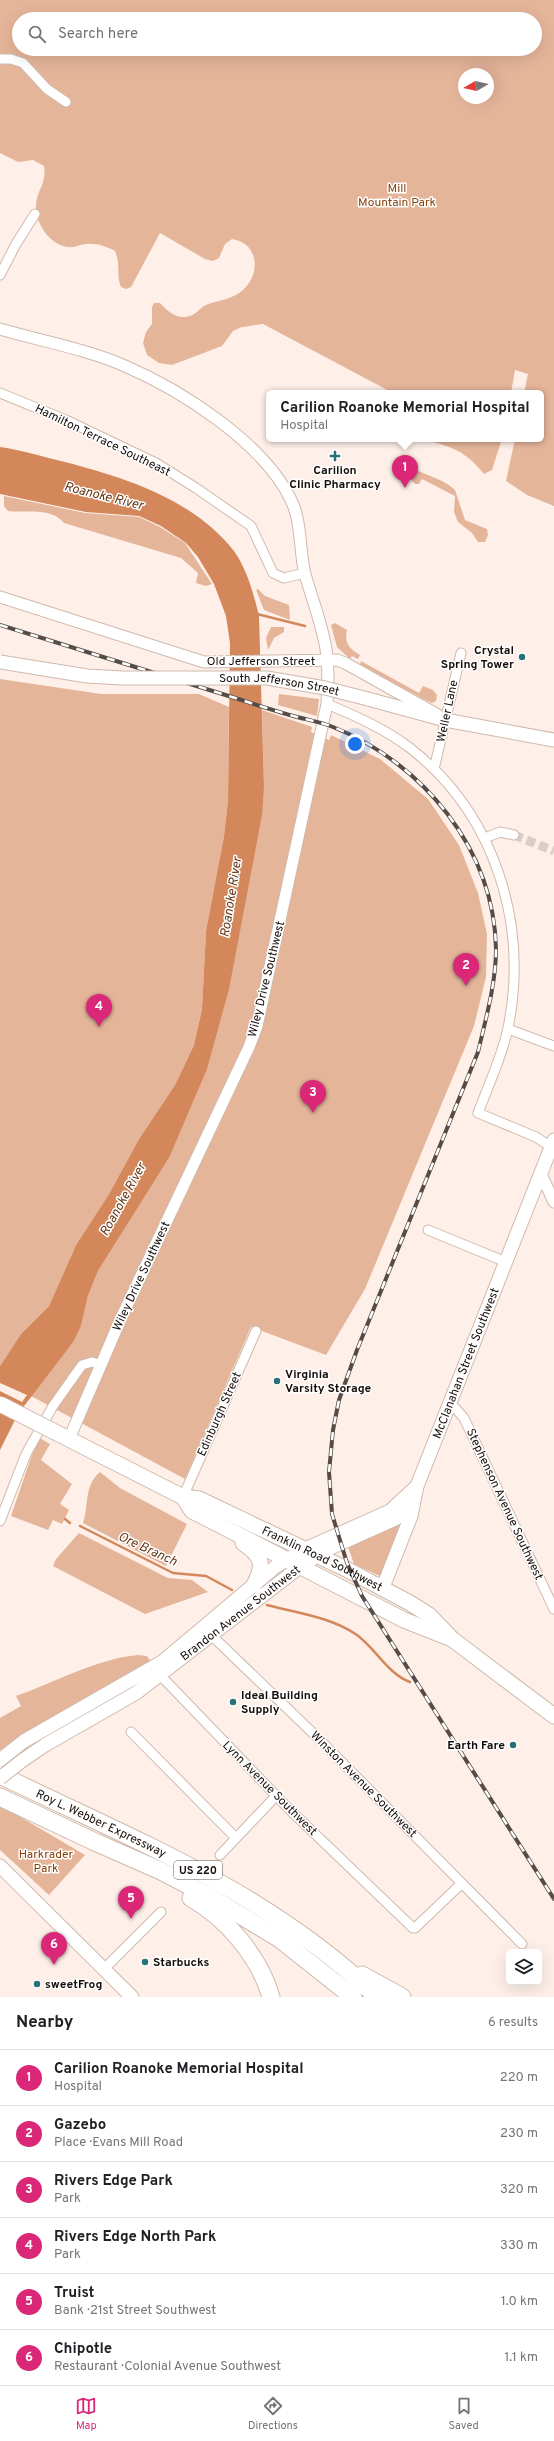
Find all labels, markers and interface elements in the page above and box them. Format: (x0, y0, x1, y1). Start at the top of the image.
search box (12, 12, 542, 56)
icon: search (26, 23, 48, 45)
text: Search here (58, 25, 138, 44)
north arrow (458, 68, 494, 104)
park label: Mill Mountain Park (358, 181, 436, 211)
popup (266, 390, 544, 442)
text: Carilion Roanoke Memorial Hospital (280, 399, 530, 418)
street label: Hamilton Terrace Southeast (32, 401, 173, 481)
text: Hospital (280, 418, 328, 434)
marker: Carilion Clinic Pharmacy (330, 451, 340, 461)
pin: 1 (392, 455, 418, 488)
place label: Carilion Clinic Pharmacy (289, 463, 381, 493)
water label: Roanoke River (62, 479, 146, 515)
place label: Crystal Spring Tower (441, 643, 514, 673)
marker: Crystal Spring Tower (517, 652, 527, 662)
street label: Old Jefferson Street (207, 654, 315, 670)
street label: South Jefferson Street (219, 671, 341, 700)
street label: Weller Lane (434, 679, 462, 744)
your location (345, 734, 365, 754)
water label: Roanoke River (218, 855, 246, 939)
street label: Wiley Drive Southwest (245, 920, 289, 1039)
pin: 2 (453, 953, 479, 986)
pin: 4 (86, 994, 112, 1027)
pin: 3 (300, 1080, 326, 1113)
water label: Roanoke River (97, 1160, 151, 1239)
street label: Wiley Drive Southwest (109, 1219, 174, 1334)
street label: McClanahan Street Southwest (429, 1286, 504, 1441)
place label: Virginia Varsity Storage (285, 1367, 372, 1397)
street label: Edinburgh Street (194, 1370, 246, 1459)
marker: Virginia Varsity Storage (272, 1376, 282, 1386)
street label: Stephenson Avenue Southwest (462, 1426, 546, 1583)
street label: Franklin Road Southwest (259, 1523, 385, 1596)
water label: Ore Branch (115, 1529, 179, 1570)
street label: Brandon Avenue Southwest (178, 1562, 304, 1665)
place label: Ideal Building Supply (241, 1688, 318, 1718)
marker: Ideal Building Supply (228, 1697, 238, 1707)
street label: Winston Avenue Southwest (306, 1728, 420, 1842)
street label: Lynn Avenue Southwest (218, 1738, 320, 1840)
place label: Earth Fare (447, 1738, 505, 1754)
marker: Earth Fare (508, 1740, 518, 1750)
street label: Roy L. Webber Expressway (33, 1786, 169, 1862)
park label: Harkrader Park (19, 1847, 74, 1877)
road number: US 220 (174, 1861, 222, 1879)
pin: 5 (118, 1886, 144, 1919)
pin: 6 (41, 1932, 67, 1965)
map controls (506, 1949, 542, 1985)
button: layers (506, 1949, 542, 1985)
place label: Starbucks (153, 1955, 209, 1971)
marker: Starbucks (140, 1957, 150, 1967)
place label: sweetFrog (45, 1977, 102, 1993)
marker: sweetFrog (32, 1979, 42, 1989)
text: Nearby (16, 2012, 73, 2034)
text: 6 results (488, 2015, 538, 2031)
text: Carilion Roanoke Memorial Hospital (54, 2060, 304, 2079)
text: 1 (26, 2070, 32, 2086)
text: 220 m (500, 2070, 538, 2086)
text: Hospital (54, 2079, 102, 2095)
text: Gazebo (54, 2116, 106, 2135)
text: 2 (25, 2126, 33, 2142)
text: 230 m (500, 2126, 538, 2142)
text: Place · Evans Mill Road (54, 2135, 183, 2151)
text: Rivers Edge Park (54, 2172, 173, 2191)
text: 3 (25, 2182, 33, 2198)
text: 320 m (500, 2182, 538, 2198)
text: Park (54, 2191, 81, 2207)
text: Rivers Edge North Park (54, 2228, 216, 2247)
text: 4 (25, 2238, 33, 2254)
text: 330 m (500, 2238, 538, 2254)
text: Park (54, 2247, 81, 2263)
text: Truist (54, 2284, 95, 2303)
text: 5 (25, 2294, 33, 2310)
text: 1.0 km (501, 2294, 538, 2310)
text: Bank · 21st Street Southwest (54, 2303, 216, 2319)
text: Chipotle (54, 2340, 112, 2359)
text: 6 (25, 2350, 33, 2366)
text: 1.1 km (504, 2350, 538, 2366)
text: Restaurant · Colonial Avenue Southwest (54, 2359, 281, 2375)
tab: Map (75, 2395, 97, 2433)
tab: Directions (248, 2395, 298, 2433)
tab: Saved (448, 2395, 479, 2433)

